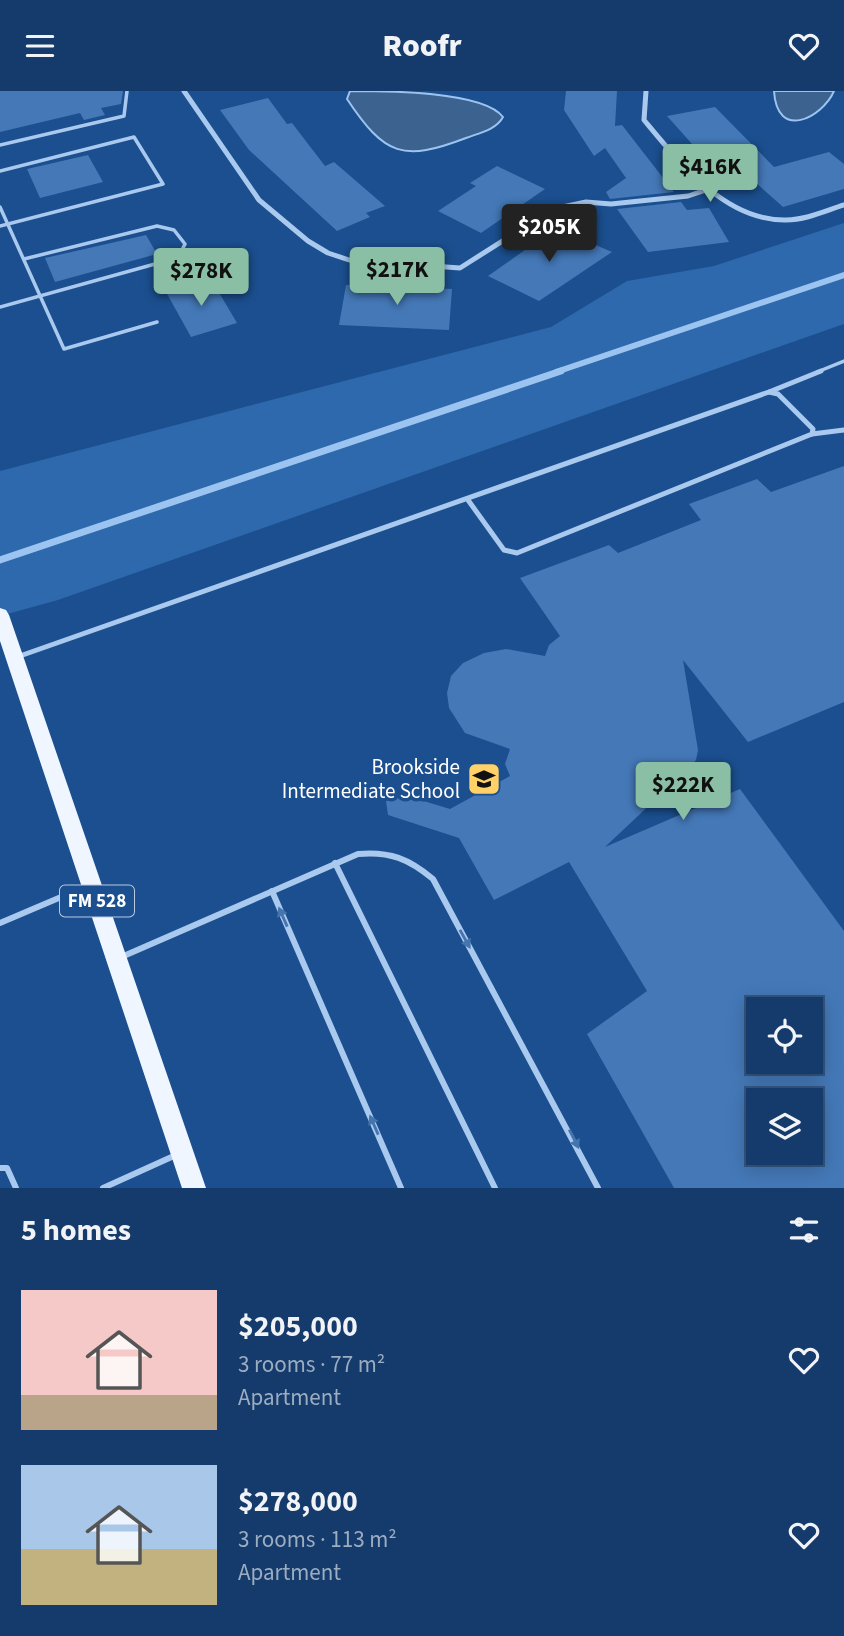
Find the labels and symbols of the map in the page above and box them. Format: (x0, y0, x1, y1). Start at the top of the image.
pin: $416K (661, 145, 759, 204)
pin: $205K (500, 205, 598, 264)
pin: $217K (348, 247, 446, 307)
pin: $278K (152, 249, 250, 308)
place label: Brookside Intermediate School (282, 752, 460, 806)
school or university icon: Brookside Intermediate School (465, 760, 503, 798)
pin: $222K (634, 763, 732, 822)
road number: FM 528 (60, 885, 134, 916)
one-way arrow (277, 907, 289, 927)
one-way arrow (460, 929, 471, 949)
one-way arrow (368, 1115, 379, 1136)
one-way arrow (568, 1129, 579, 1149)

